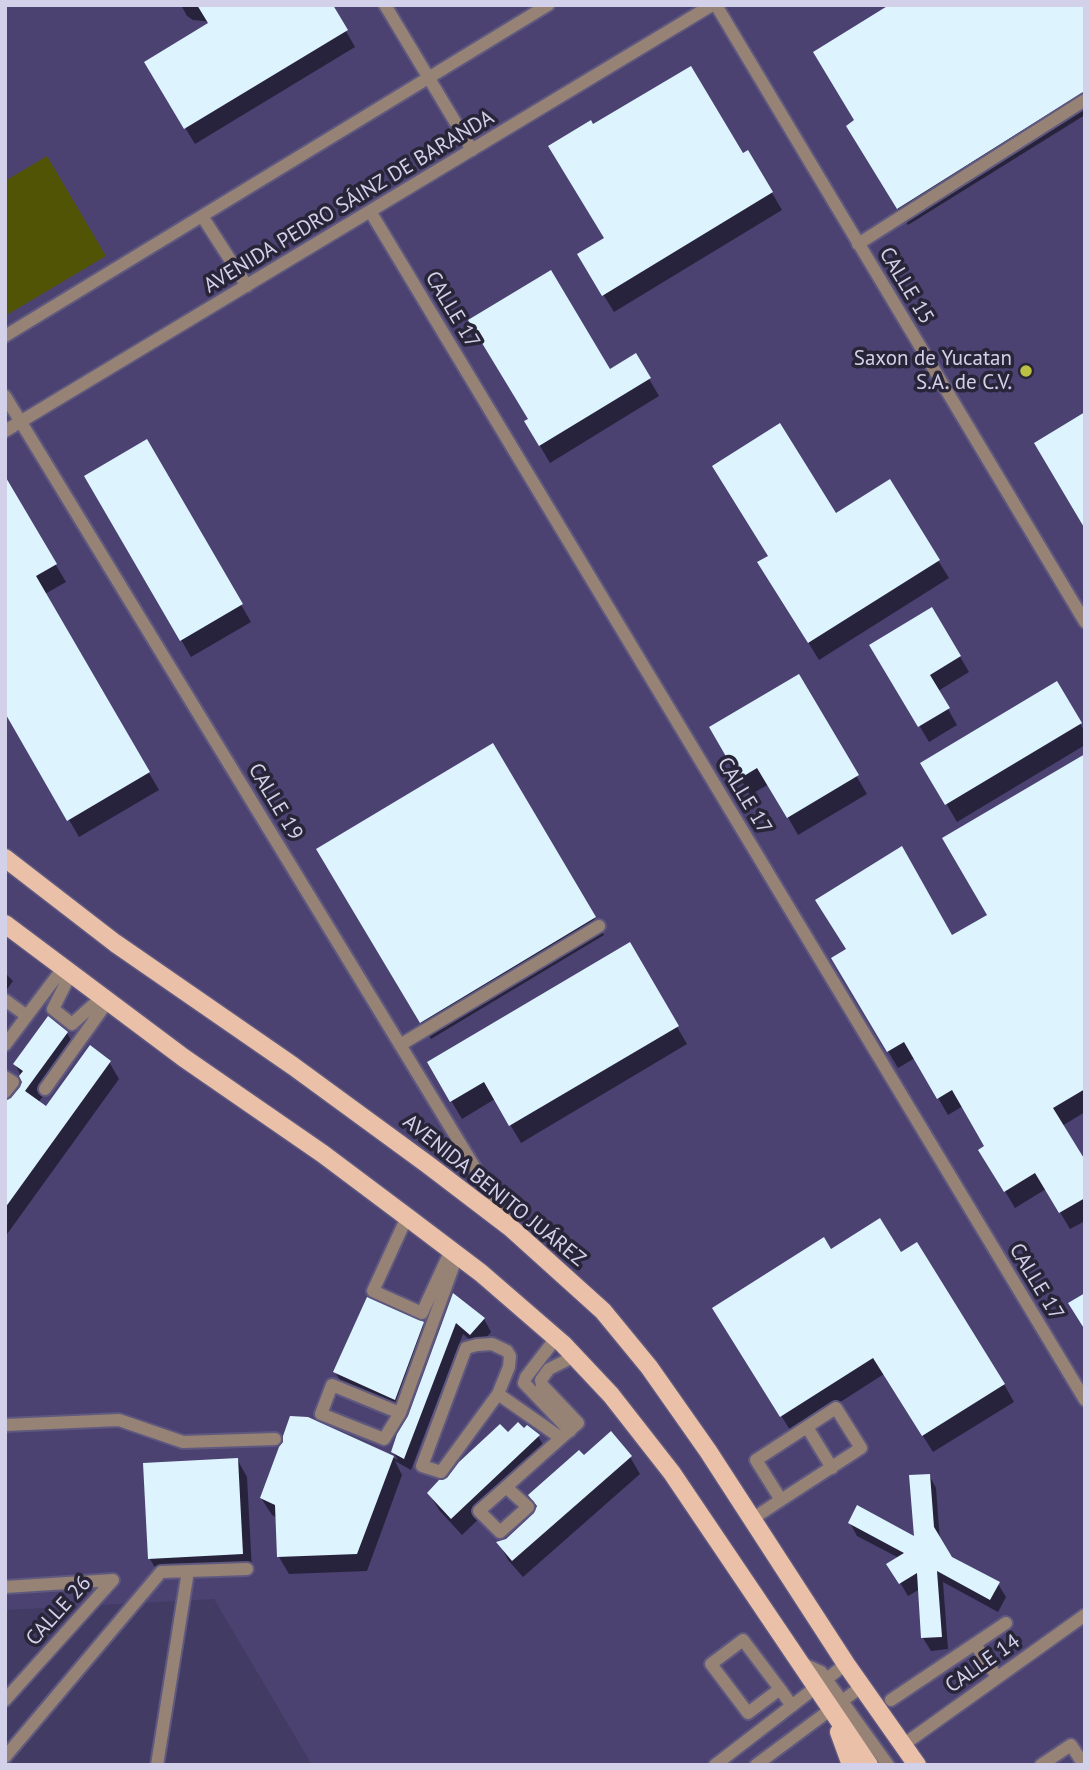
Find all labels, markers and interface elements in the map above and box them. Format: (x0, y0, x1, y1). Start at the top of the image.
street label: AVENIDA PEDRO SÁINZ DE BARANDA (199, 105, 499, 299)
street label: CALLE 15 (873, 243, 939, 329)
street label: CALLE 17 (419, 267, 485, 353)
place label: Saxon de Yucatan S.A. de C.V. (854, 346, 1012, 396)
marker: Saxon de Yucatan S.A. de C.V. (1018, 363, 1034, 379)
street label: CALLE 17 (711, 753, 777, 839)
street label: CALLE 19 (242, 759, 308, 845)
street label: AVENIDA BENITO JUÁREZ (398, 1110, 590, 1272)
street label: CALLE 17 (1003, 1239, 1069, 1325)
street label: CALLE 26 (21, 1571, 97, 1651)
street label: CALLE 14 (941, 1629, 1025, 1699)

